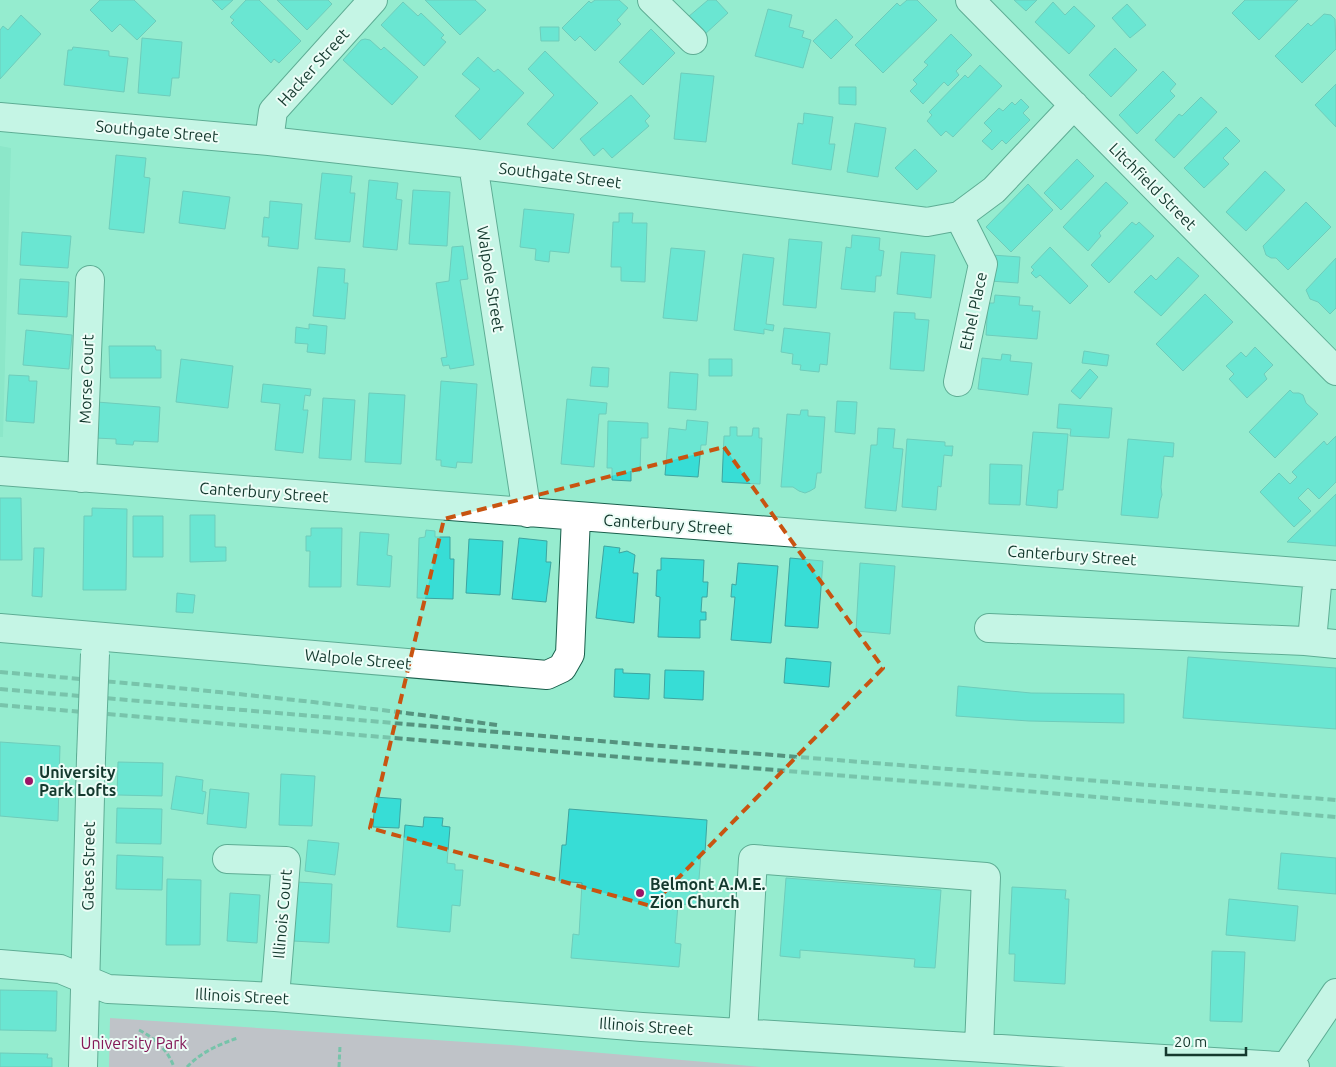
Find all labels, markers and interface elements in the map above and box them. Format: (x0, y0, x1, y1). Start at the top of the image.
street label: Hacker Street (274, 24, 353, 109)
street label: Southgate Street (95, 117, 220, 145)
street label: Litchfield Street (1106, 139, 1201, 234)
street label: Southgate Street (498, 159, 623, 192)
street label: Walpole Street (474, 225, 508, 334)
street label: Ethel Place (956, 270, 990, 352)
street label: Morse Court (75, 333, 97, 424)
street label: Canterbury Street (199, 479, 330, 506)
street label: Canterbury Street (603, 511, 734, 538)
street label: Canterbury Street (1007, 542, 1138, 569)
street label: Walpole Street (304, 645, 413, 673)
place label: University Park Lofts (39, 763, 116, 799)
marker: University Park Lofts (23, 775, 35, 787)
street label: Gates Street (78, 821, 98, 911)
street label: Illinois Court (269, 868, 295, 960)
place label: Belmont A.M.E. Zion Church (650, 875, 766, 911)
marker: Belmont A.M.E. Zion Church (634, 887, 646, 899)
street label: Illinois Street (195, 985, 290, 1007)
street label: Illinois Street (598, 1014, 694, 1038)
scale bar (1166, 1024, 1246, 1056)
text: 20 m (1174, 1033, 1207, 1050)
park label: University Park (81, 1034, 187, 1052)

